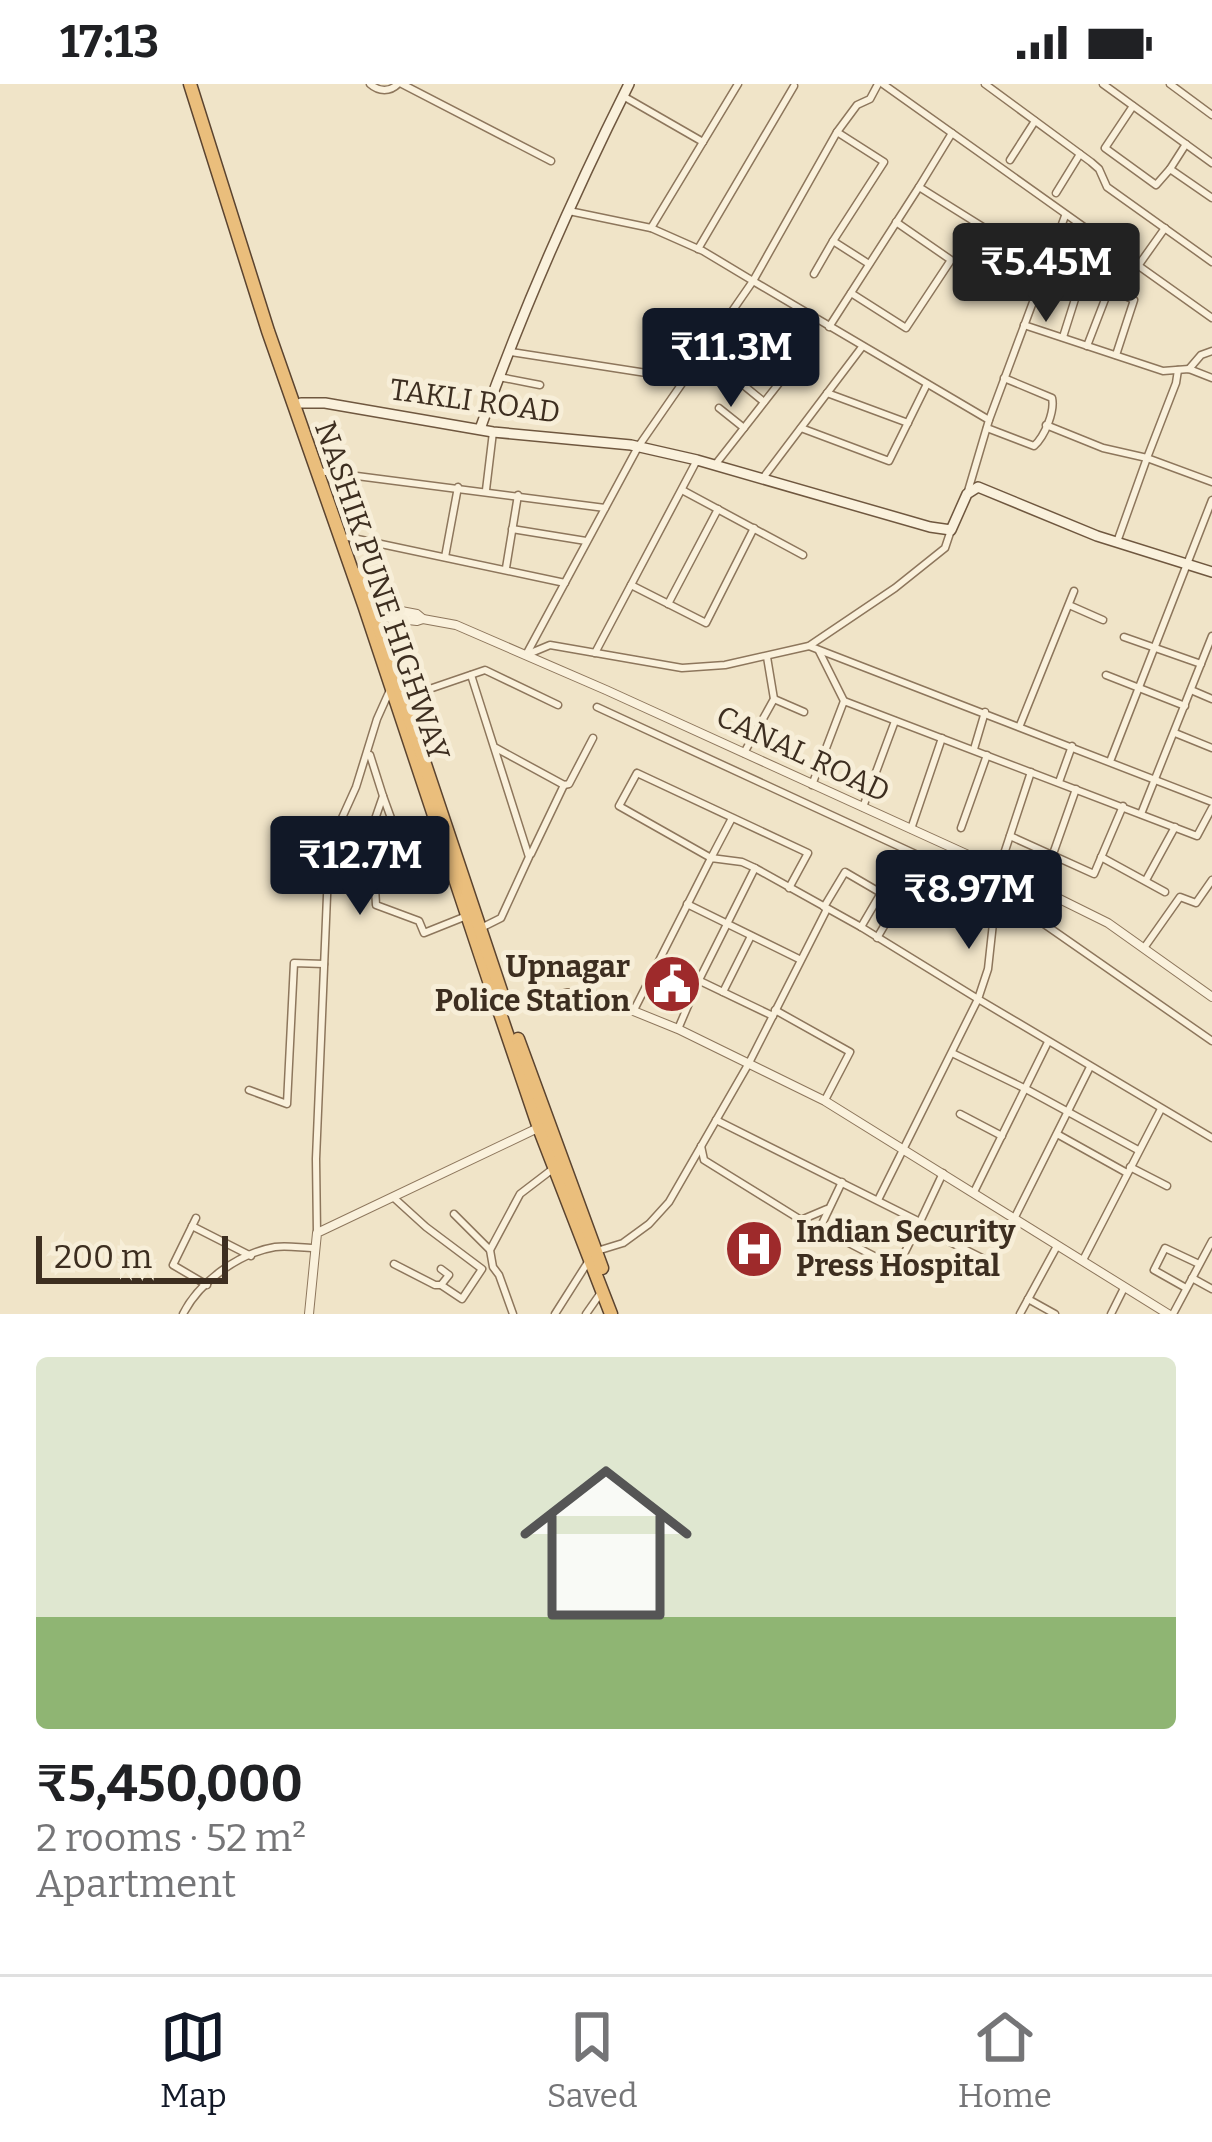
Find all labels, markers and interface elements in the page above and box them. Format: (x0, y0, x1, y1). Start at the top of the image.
text: 17:13 (60, 15, 159, 69)
pin: ₹5.45M (948, 223, 1144, 325)
text: ₹5.45M (980, 239, 1112, 285)
pin: ₹11.3M (633, 308, 829, 410)
text: ₹11.3M (669, 324, 793, 370)
street label: TAKLI ROAD (388, 371, 562, 431)
street label: NASHIK PUNE HIGHWAY (307, 417, 457, 766)
street label: CANAL ROAD (711, 698, 895, 810)
pin: ₹12.7M (262, 816, 458, 918)
text: ₹12.7M (297, 832, 423, 878)
pin: ₹8.97M (871, 850, 1067, 952)
text: ₹8.97M (903, 866, 1035, 912)
place label: Upnagar Police Station (435, 949, 631, 1019)
public building icon: Upnagar Police Station (641, 953, 703, 1015)
place label: Indian Security Press Hospital (796, 1214, 1016, 1284)
hospital icon: Indian Security Press Hospital (723, 1218, 785, 1280)
scale bar (36, 1230, 228, 1283)
text: 200 m (54, 1237, 152, 1277)
icon: home (498, 1435, 714, 1651)
text: ₹5,450,000 (36, 1753, 303, 1815)
text: 2 rooms · 52 m² (36, 1815, 306, 1861)
text: Apartment (36, 1861, 236, 1907)
tab: Map (160, 2004, 227, 2116)
tab: Saved (547, 2004, 637, 2116)
tab: Home (958, 2004, 1052, 2116)

